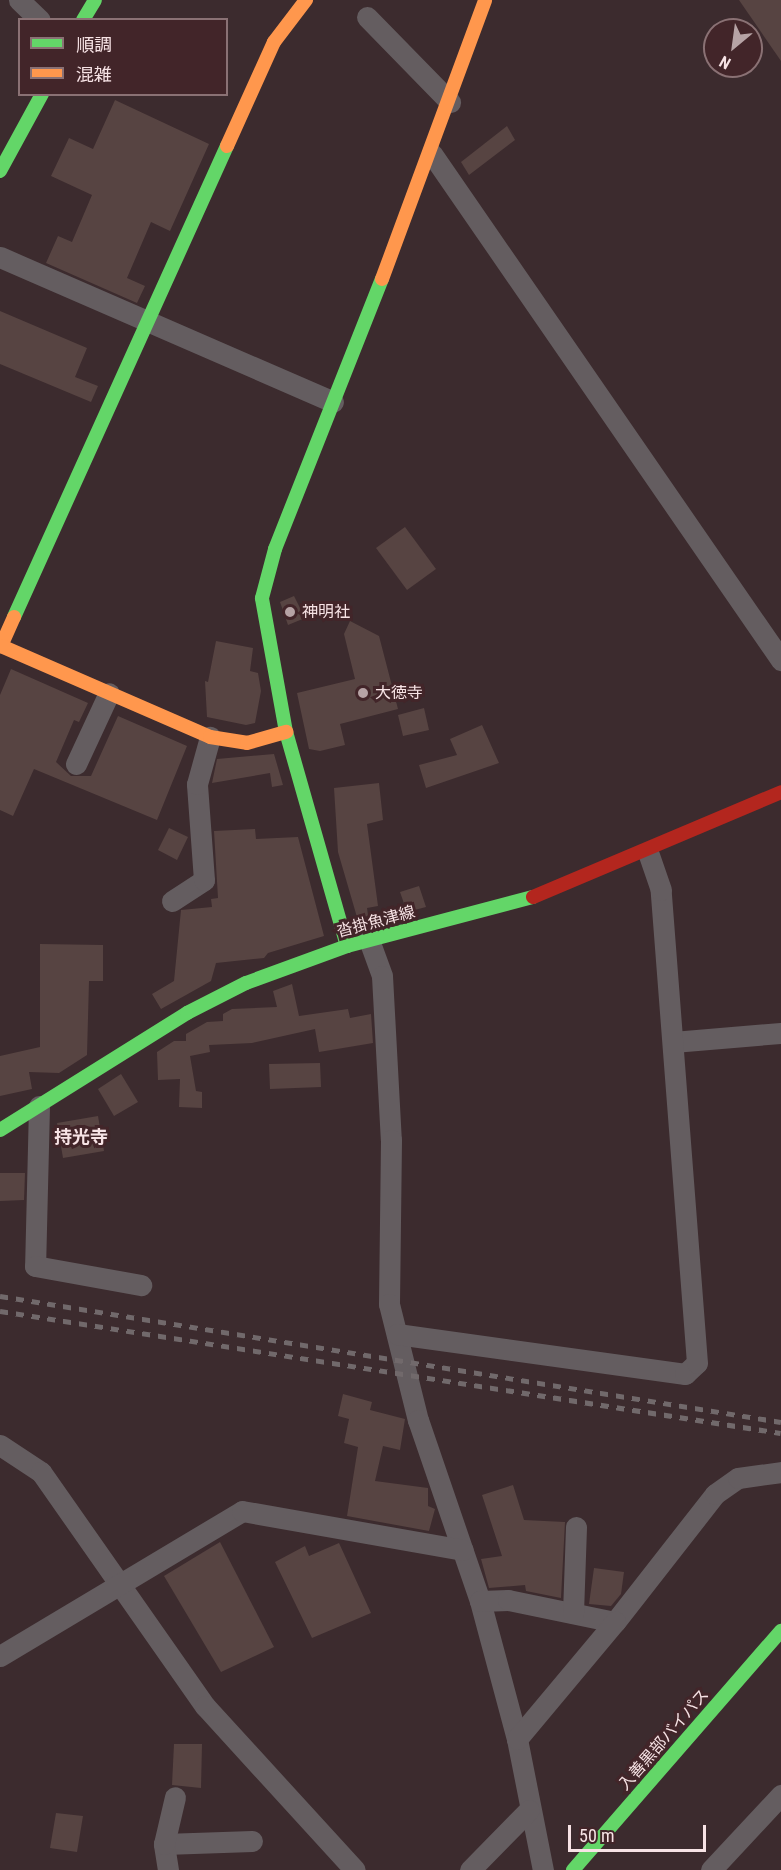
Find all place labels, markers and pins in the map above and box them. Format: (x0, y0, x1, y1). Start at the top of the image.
place label: 神明社 (302, 602, 350, 622)
marker: 神明社 (283, 605, 297, 619)
place label: 大徳寺 (375, 683, 423, 703)
marker: 大徳寺 (356, 686, 370, 700)

